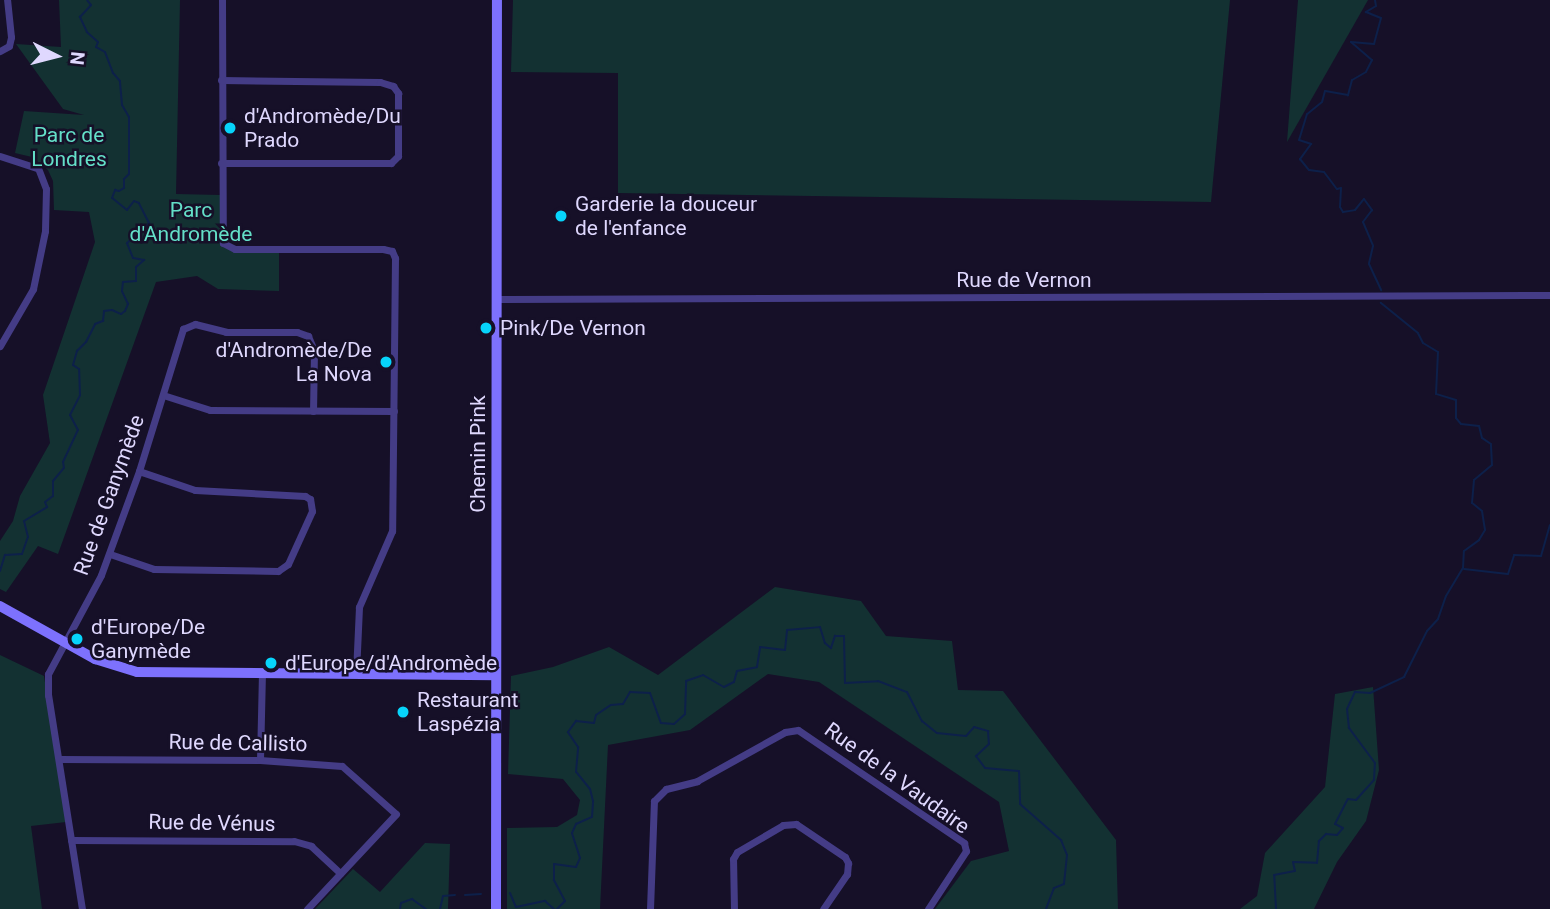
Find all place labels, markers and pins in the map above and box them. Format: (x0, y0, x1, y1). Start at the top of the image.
place label: d'Andromède/Du Prado (244, 103, 401, 153)
marker: d'Andromède/Du Prado (222, 120, 238, 136)
place label: Garderie la douceur de l'enfance (575, 191, 757, 241)
marker: Garderie la douceur de l'enfance (553, 208, 569, 224)
place label: Pink/De Vernon (500, 315, 646, 341)
marker: Pink/De Vernon (478, 320, 494, 336)
place label: d'Andromède/De La Nova (216, 337, 372, 387)
marker: d'Andromède/De La Nova (378, 354, 394, 370)
place label: d'Europe/De Ganymède (91, 614, 205, 664)
marker: d'Europe/De Ganymède (69, 631, 85, 647)
place label: d'Europe/d'Andromède (285, 650, 497, 676)
marker: d'Europe/d'Andromède (263, 655, 279, 671)
place label: Restaurant Laspézia (417, 687, 518, 737)
marker: Restaurant Laspézia (395, 704, 411, 720)

